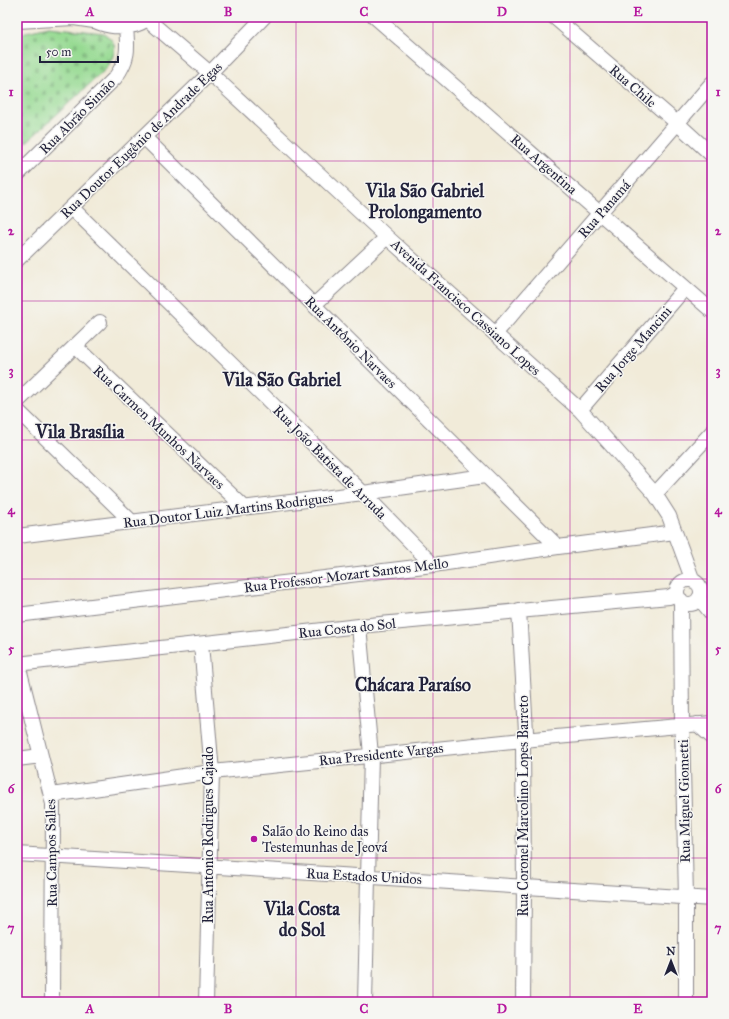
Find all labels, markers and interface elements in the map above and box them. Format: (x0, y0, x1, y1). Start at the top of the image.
text: A (85, 4, 95, 20)
text: B (224, 4, 233, 20)
text: C (360, 4, 369, 20)
text: D (497, 4, 507, 20)
text: E (633, 4, 643, 20)
scale bar (40, 38, 118, 64)
text: 50 m (46, 45, 71, 59)
street label: Rua Doutor Eugênio de Andrade Egas (57, 59, 226, 222)
street label: Rua Chile (606, 61, 660, 112)
street label: Rua Abrão Simão (36, 75, 119, 158)
text: 1 (8, 84, 14, 100)
text: 1 (715, 84, 721, 100)
street label: Rua Argentina (507, 131, 581, 198)
street label: Rua Panamá (575, 177, 634, 242)
district label: Vila São Gabriel Prolongamento (365, 180, 485, 224)
text: 2 (8, 223, 15, 239)
text: 2 (715, 223, 722, 239)
street label: Avenida Francisco Cassiano Lopes (387, 235, 544, 379)
street label: Rua Antônio Narvaes (301, 293, 400, 392)
street label: Rua Jorge Mancini (591, 303, 676, 396)
street label: Rua Carmen Munhos Narvaes (89, 362, 228, 493)
text: 3 (8, 363, 14, 379)
text: 3 (715, 363, 721, 379)
district label: Vila São Gabriel (222, 369, 342, 391)
street label: Rua João Batista de Arruda (268, 402, 390, 524)
district label: Vila Brasília (35, 421, 125, 443)
street label: Rua Doutor Luiz Martins Rodrigues (122, 489, 334, 532)
text: 4 (7, 502, 15, 518)
text: 4 (714, 502, 722, 518)
street label: Rua Professor Mozart Santos Mello (243, 555, 449, 596)
street label: Rua Costa do Sol (297, 615, 397, 642)
text: 5 (8, 641, 15, 657)
text: 5 (715, 641, 722, 657)
district label: Chácara Paraíso (355, 674, 471, 696)
street label: Rua Coronel Marcolino Lopes Barreto (515, 695, 532, 917)
street label: Rua Presidente Vargas (318, 739, 444, 770)
street label: Rua Miguel Giometti (675, 739, 694, 863)
street label: Rua Antonio Rodrigues Cajado (200, 747, 217, 923)
text: 6 (8, 781, 16, 797)
text: 6 (715, 781, 723, 797)
street label: Rua Campos Salles (42, 799, 61, 907)
place label: Salão do Reino das Testemunhas de Jeová (262, 823, 388, 857)
marker: Salão do Reino das Testemunhas de Jeová (249, 834, 259, 844)
street label: Rua Estados Unidos (306, 865, 422, 888)
district label: Vila Costa do Sol (263, 898, 340, 941)
text: 7 (8, 920, 15, 936)
text: 7 (715, 920, 722, 936)
north arrow (651, 941, 691, 981)
text: N (666, 945, 676, 958)
text: A (85, 1001, 95, 1017)
text: B (224, 1001, 233, 1017)
text: C (360, 1001, 369, 1017)
text: D (497, 1001, 507, 1017)
text: E (633, 1001, 643, 1017)

